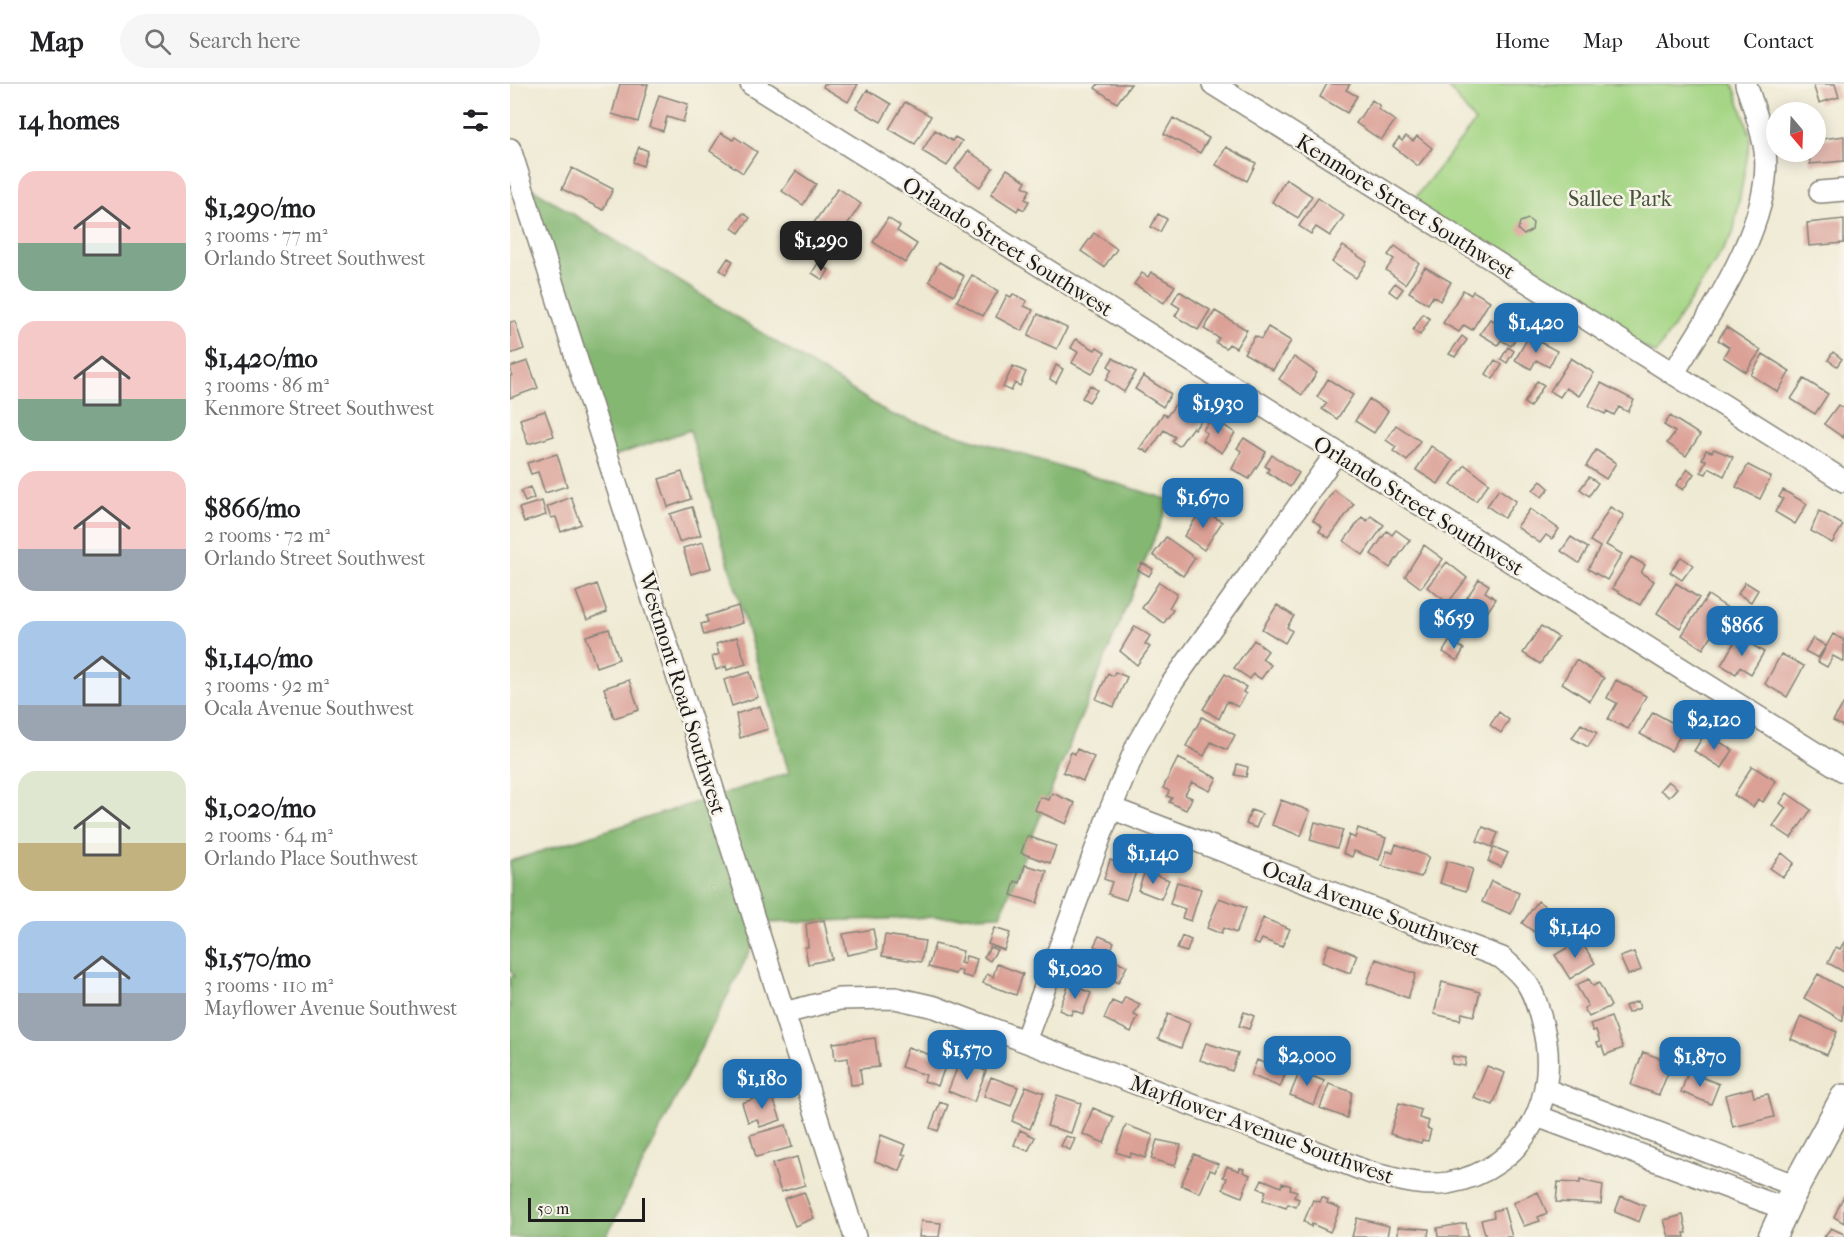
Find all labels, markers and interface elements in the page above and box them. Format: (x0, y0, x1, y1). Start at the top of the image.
search box (120, 14, 540, 68)
text: Map (30, 25, 84, 58)
icon: search (141, 25, 174, 58)
text: Search here (189, 28, 300, 54)
text: Home (1495, 29, 1550, 53)
text: Map (1583, 29, 1623, 53)
text: About (1656, 29, 1710, 53)
text: Contact (1743, 29, 1814, 53)
north arrow (1766, 102, 1826, 162)
map controls (1766, 102, 1826, 162)
icon: filters (459, 104, 492, 137)
text: 14 homes (18, 105, 120, 136)
street label: Kenmore Street Southwest (1291, 129, 1520, 285)
street label: Orlando Street Southwest (897, 171, 1118, 322)
park label: Sallee Park (1568, 186, 1673, 212)
text: $1,290/mo (204, 193, 315, 224)
icon: home (66, 195, 138, 267)
pin: $1,290 (772, 221, 870, 272)
text: 3 rooms · 77 m² (204, 224, 328, 247)
text: $1,290 (794, 229, 848, 252)
text: Orlando Street Southwest (204, 247, 425, 270)
pin: $1,420 (1487, 303, 1585, 354)
text: $1,420 (1508, 311, 1564, 334)
text: $1,420/mo (204, 343, 318, 374)
icon: home (66, 345, 138, 417)
text: 3 rooms · 86 m² (204, 374, 329, 397)
pin: $1,930 (1169, 384, 1267, 435)
text: $1,930 (1192, 392, 1244, 415)
text: Kenmore Street Southwest (204, 397, 434, 420)
street label: Orlando Street Southwest (1308, 430, 1529, 581)
pin: $1,670 (1154, 478, 1252, 529)
text: $1,670 (1176, 486, 1230, 509)
text: $866/mo (204, 493, 301, 524)
icon: home (66, 495, 138, 567)
text: 2 rooms · 72 m² (204, 524, 330, 547)
text: Orlando Street Southwest (204, 547, 425, 570)
street label: Westmont Road Southwest (632, 568, 731, 818)
pin: $659 (1418, 599, 1490, 650)
pin: $866 (1706, 606, 1778, 657)
text: $659 (1434, 607, 1474, 630)
text: $866 (1721, 614, 1763, 637)
text: $1,140/mo (204, 643, 313, 674)
icon: home (66, 645, 138, 717)
text: 3 rooms · 92 m² (204, 674, 329, 697)
text: Ocala Avenue Southwest (204, 697, 414, 720)
pin: $2,120 (1665, 700, 1763, 751)
text: $2,120 (1687, 708, 1741, 731)
text: $1,020/mo (204, 793, 316, 824)
icon: home (66, 795, 138, 867)
text: 2 rooms · 64 m² (204, 824, 333, 847)
pin: $1,140 (1104, 834, 1202, 885)
text: $1,140 (1127, 842, 1179, 865)
text: Orlando Place Southwest (204, 847, 418, 870)
street label: Ocala Avenue Southwest (1258, 855, 1483, 963)
pin: $1,140 (1526, 908, 1624, 959)
text: $1,140 (1549, 916, 1601, 939)
text: $1,570/mo (204, 943, 311, 974)
icon: home (66, 945, 138, 1017)
pin: $1,020 (1026, 949, 1124, 1000)
text: $1,020 (1048, 957, 1102, 980)
text: 3 rooms · 110 m² (204, 974, 333, 997)
text: Mayflower Avenue Southwest (204, 997, 457, 1020)
pin: $1,570 (918, 1030, 1016, 1081)
pin: $2,000 (1258, 1036, 1356, 1087)
pin: $1,870 (1651, 1037, 1749, 1088)
text: $1,570 (942, 1038, 992, 1061)
text: $2,000 (1278, 1044, 1336, 1067)
text: $1,870 (1674, 1045, 1726, 1068)
pin: $1,180 (713, 1059, 811, 1110)
text: $1,180 (737, 1067, 787, 1090)
street label: Mayflower Avenue Southwest (1126, 1070, 1397, 1190)
scale bar (528, 1195, 645, 1222)
text: 50 m (537, 1199, 569, 1218)

